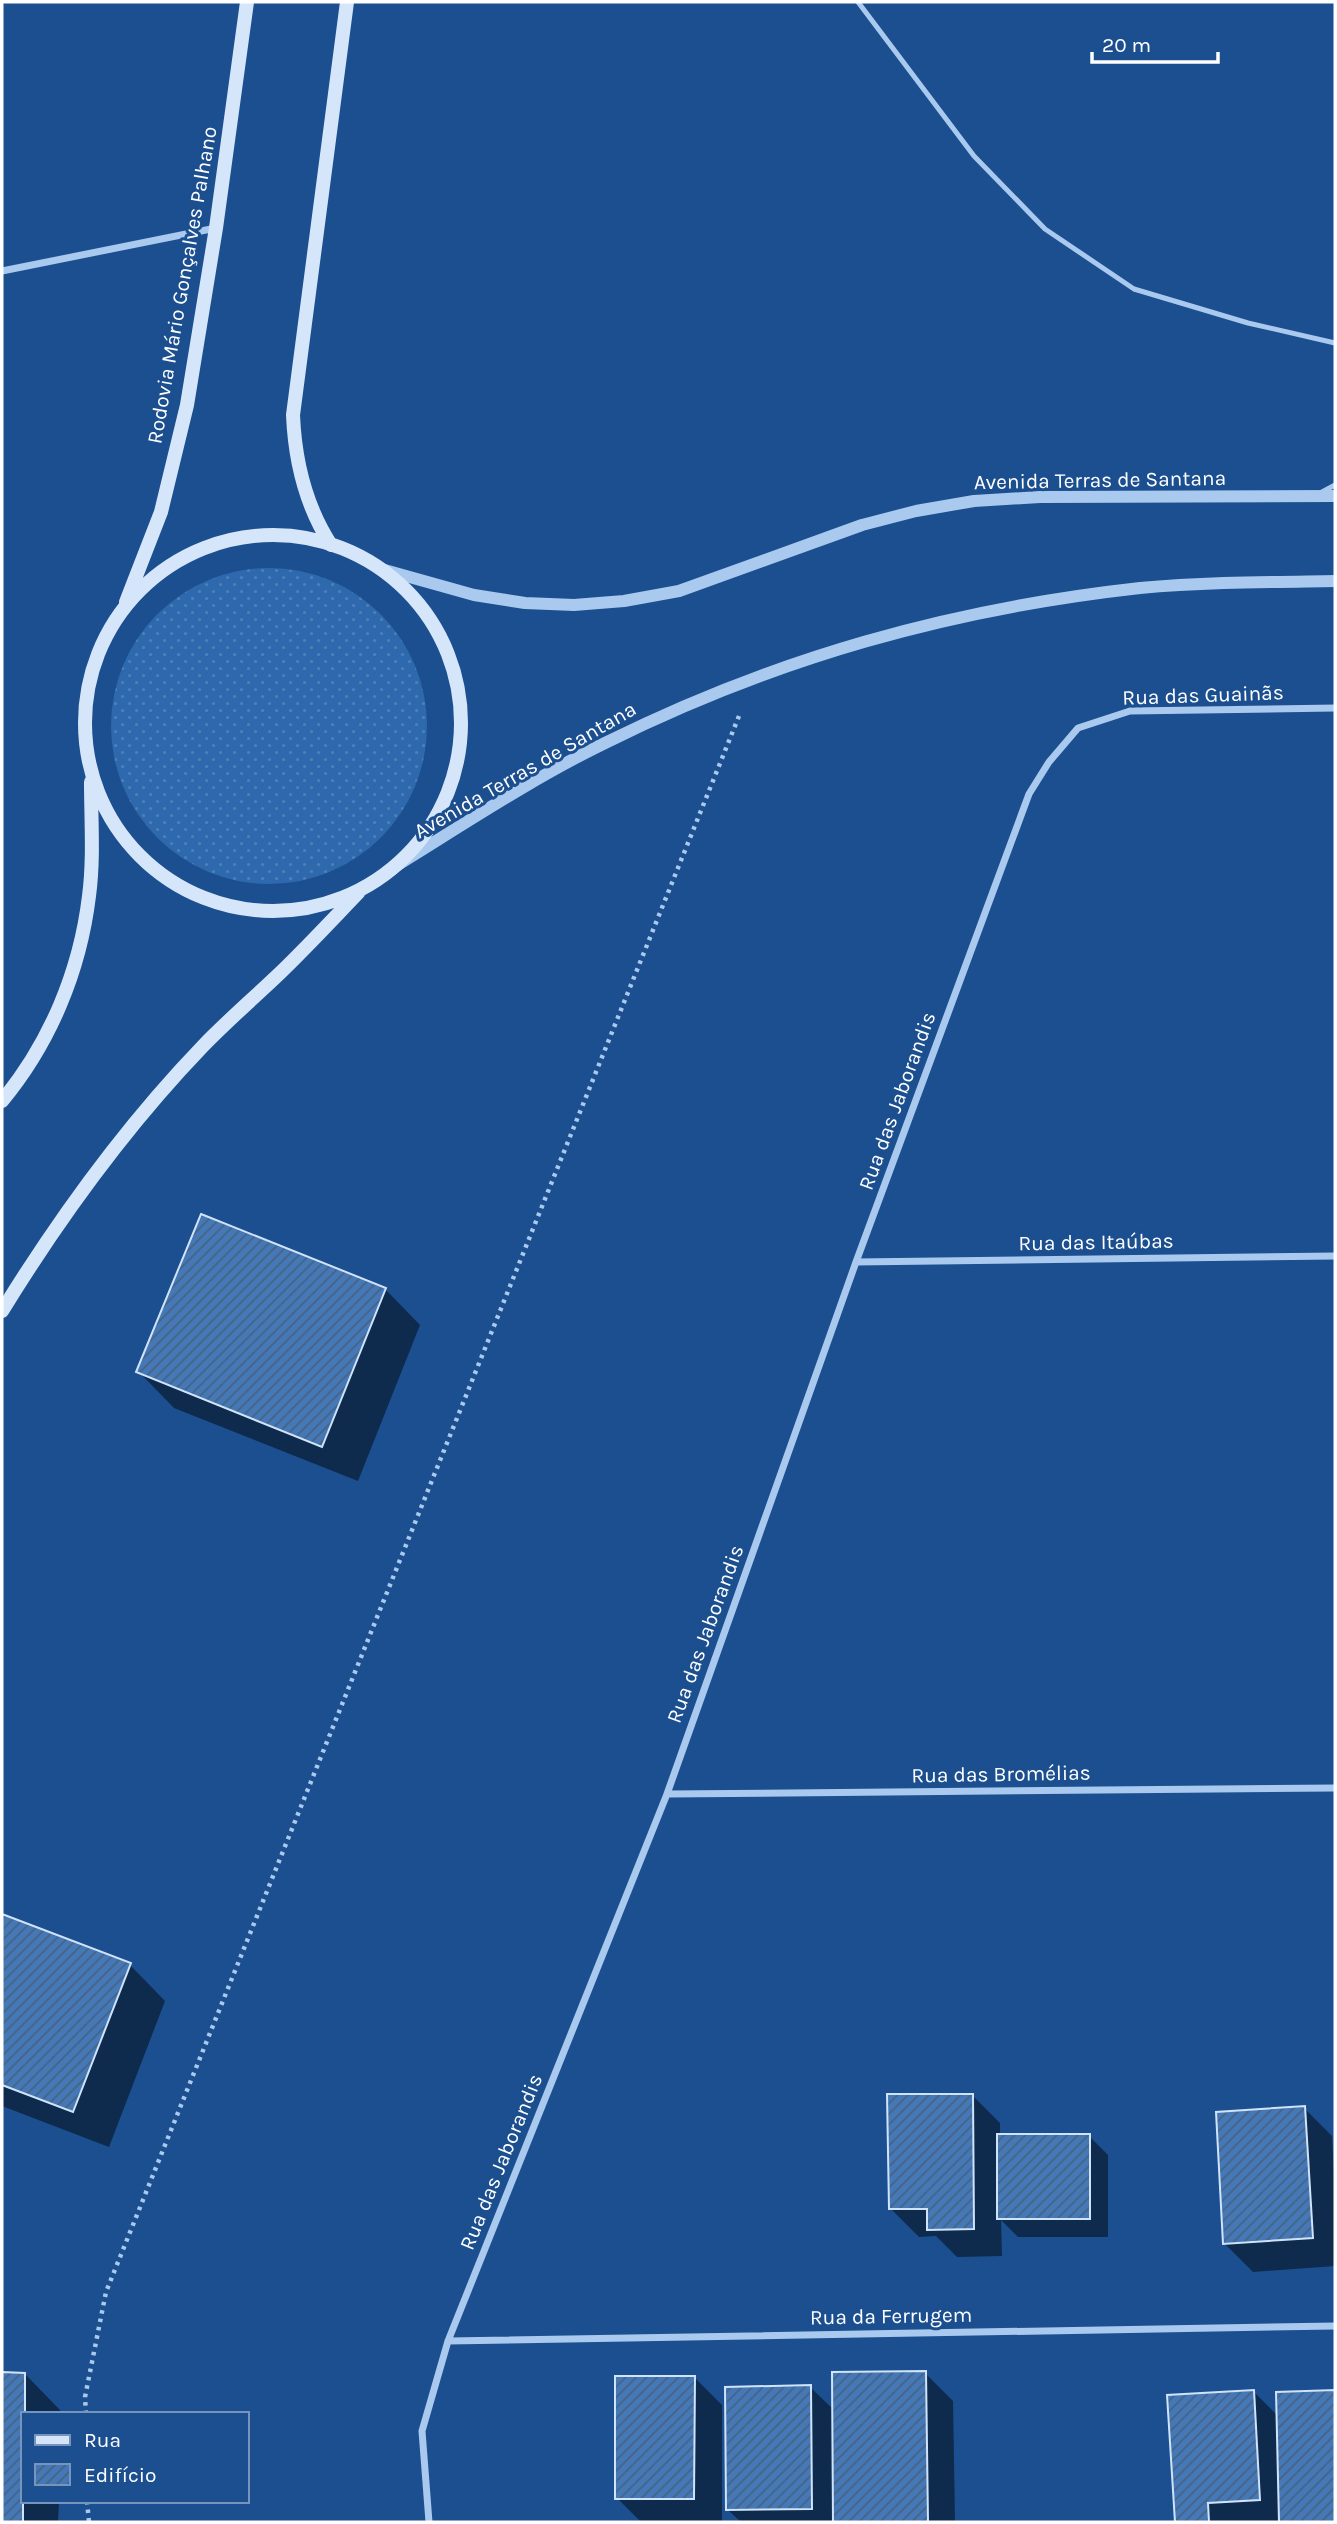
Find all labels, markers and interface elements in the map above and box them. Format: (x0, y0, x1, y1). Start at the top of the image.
scale bar (1092, 21, 1218, 65)
text: 20 m (1102, 33, 1151, 57)
street label: Rodovia Mário Gonçalves Palhano (142, 124, 222, 446)
street label: Avenida Terras de Santana (974, 466, 1226, 494)
street label: Rua das Guainãs (1122, 680, 1284, 710)
street label: Avenida Terras de Santana (410, 697, 640, 843)
street label: Rua das Jaborandis (854, 1009, 940, 1193)
street label: Rua das Itaúbas (1018, 1229, 1174, 1255)
street label: Rua das Jaborandis (662, 1542, 748, 1726)
street label: Rua das Bromélias (911, 1760, 1091, 1788)
street label: Rua das Jaborandis (455, 2071, 547, 2253)
street label: Rua da Ferrugem (810, 2303, 972, 2329)
legend (21, 2412, 248, 2503)
text: Rua (84, 2428, 121, 2452)
text: Edifício (84, 2463, 157, 2487)

